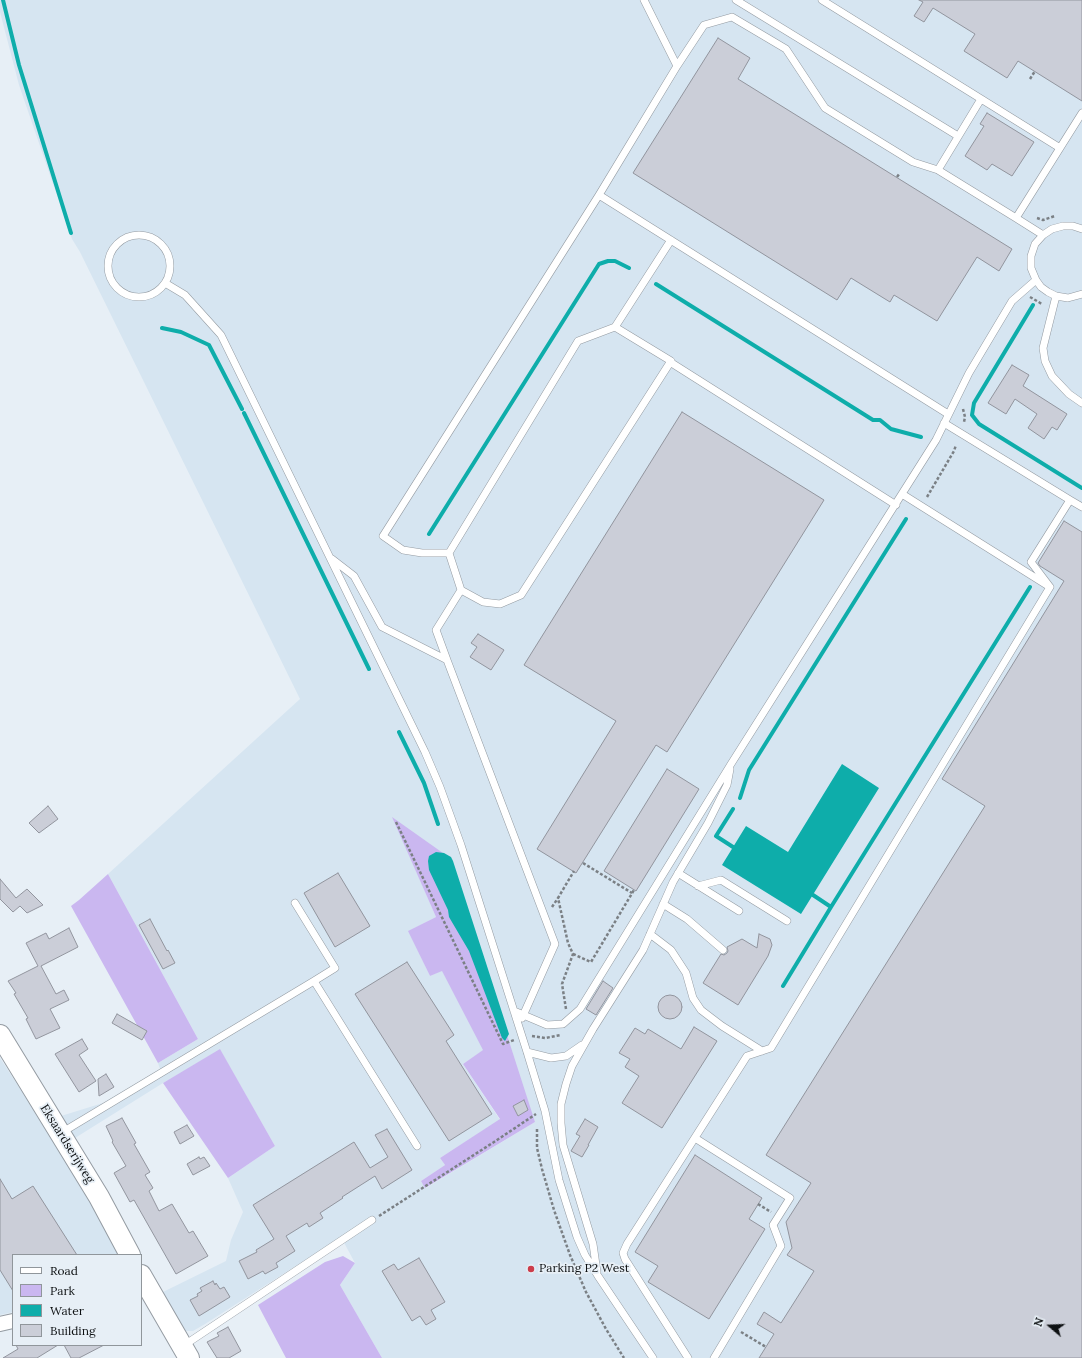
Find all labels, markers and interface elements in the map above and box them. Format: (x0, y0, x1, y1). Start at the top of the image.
street label: Eksaardserijweg (37, 1102, 97, 1186)
legend (12, 1254, 142, 1346)
place label: Parking P2 West (539, 1262, 629, 1276)
text: Road (50, 1263, 78, 1278)
marker: Parking P2 West (526, 1264, 536, 1274)
text: Park (50, 1283, 75, 1298)
text: Water (50, 1303, 84, 1318)
north arrow (1030, 1306, 1070, 1346)
text: N (1031, 1316, 1047, 1328)
text: Building (50, 1323, 96, 1338)

